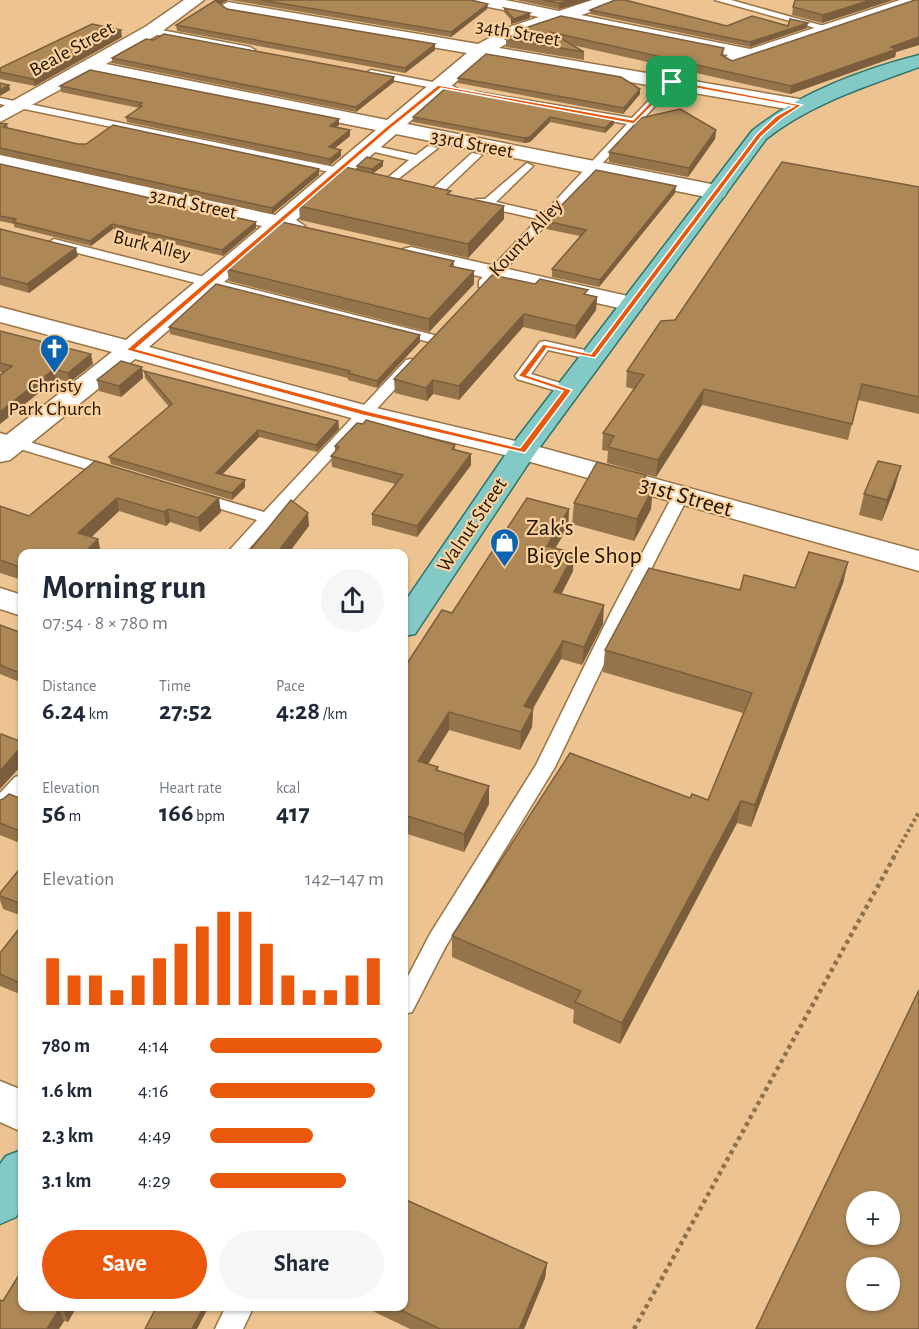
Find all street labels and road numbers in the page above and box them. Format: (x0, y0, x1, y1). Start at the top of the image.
street label: 34th Street (474, 16, 562, 50)
street label: Beale Street (26, 17, 118, 80)
street label: 33rd Street (429, 126, 516, 162)
street label: 32nd Street (148, 185, 239, 223)
street label: Kountz Alley (485, 195, 567, 281)
street label: Burk Alley (111, 227, 193, 265)
street label: 31st Street (637, 472, 735, 522)
street label: Walnut Street (433, 474, 511, 575)

